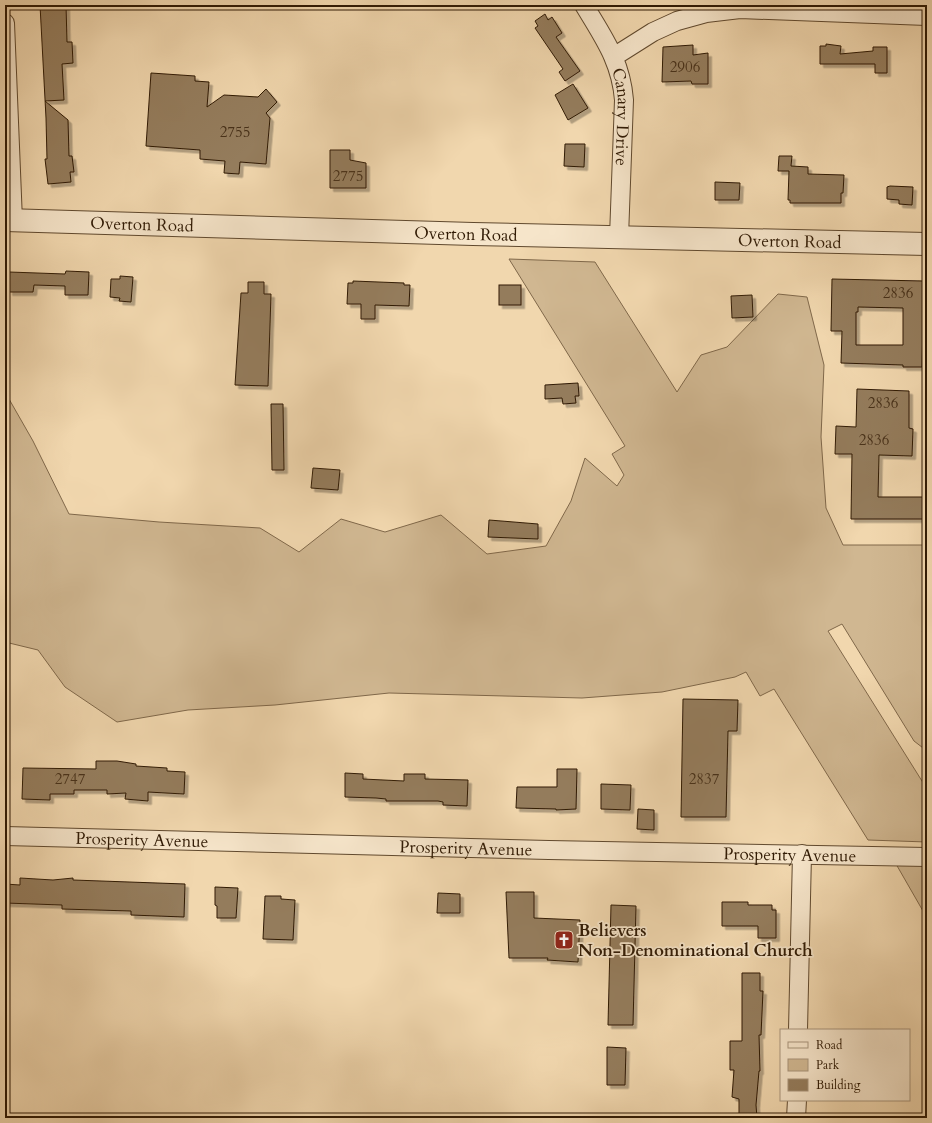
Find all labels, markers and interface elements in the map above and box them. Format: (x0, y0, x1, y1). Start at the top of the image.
house number: 2906 (670, 57, 701, 77)
street label: Canary Drive (606, 65, 635, 166)
house number: 2755 (220, 122, 250, 142)
house number: 2775 (333, 166, 363, 186)
street label: Overton Road (90, 212, 194, 238)
street label: Overton Road (414, 221, 518, 247)
street label: Overton Road (738, 229, 842, 254)
house number: 2836 (883, 283, 914, 303)
house number: 2836 (868, 393, 899, 413)
house number: 2836 (859, 430, 890, 450)
house number: 2747 (55, 769, 86, 789)
house number: 2837 (689, 769, 720, 789)
street label: Prosperity Avenue (75, 827, 209, 853)
street label: Prosperity Avenue (399, 835, 533, 862)
street label: Prosperity Avenue (723, 842, 857, 868)
place label: Believers Non-Denominational Church (578, 919, 813, 962)
church icon: Believers Non-Denominational Church (553, 929, 575, 951)
legend (780, 1029, 910, 1101)
text: Road (816, 1037, 843, 1053)
text: Park (816, 1057, 840, 1073)
text: Building (816, 1077, 861, 1093)

